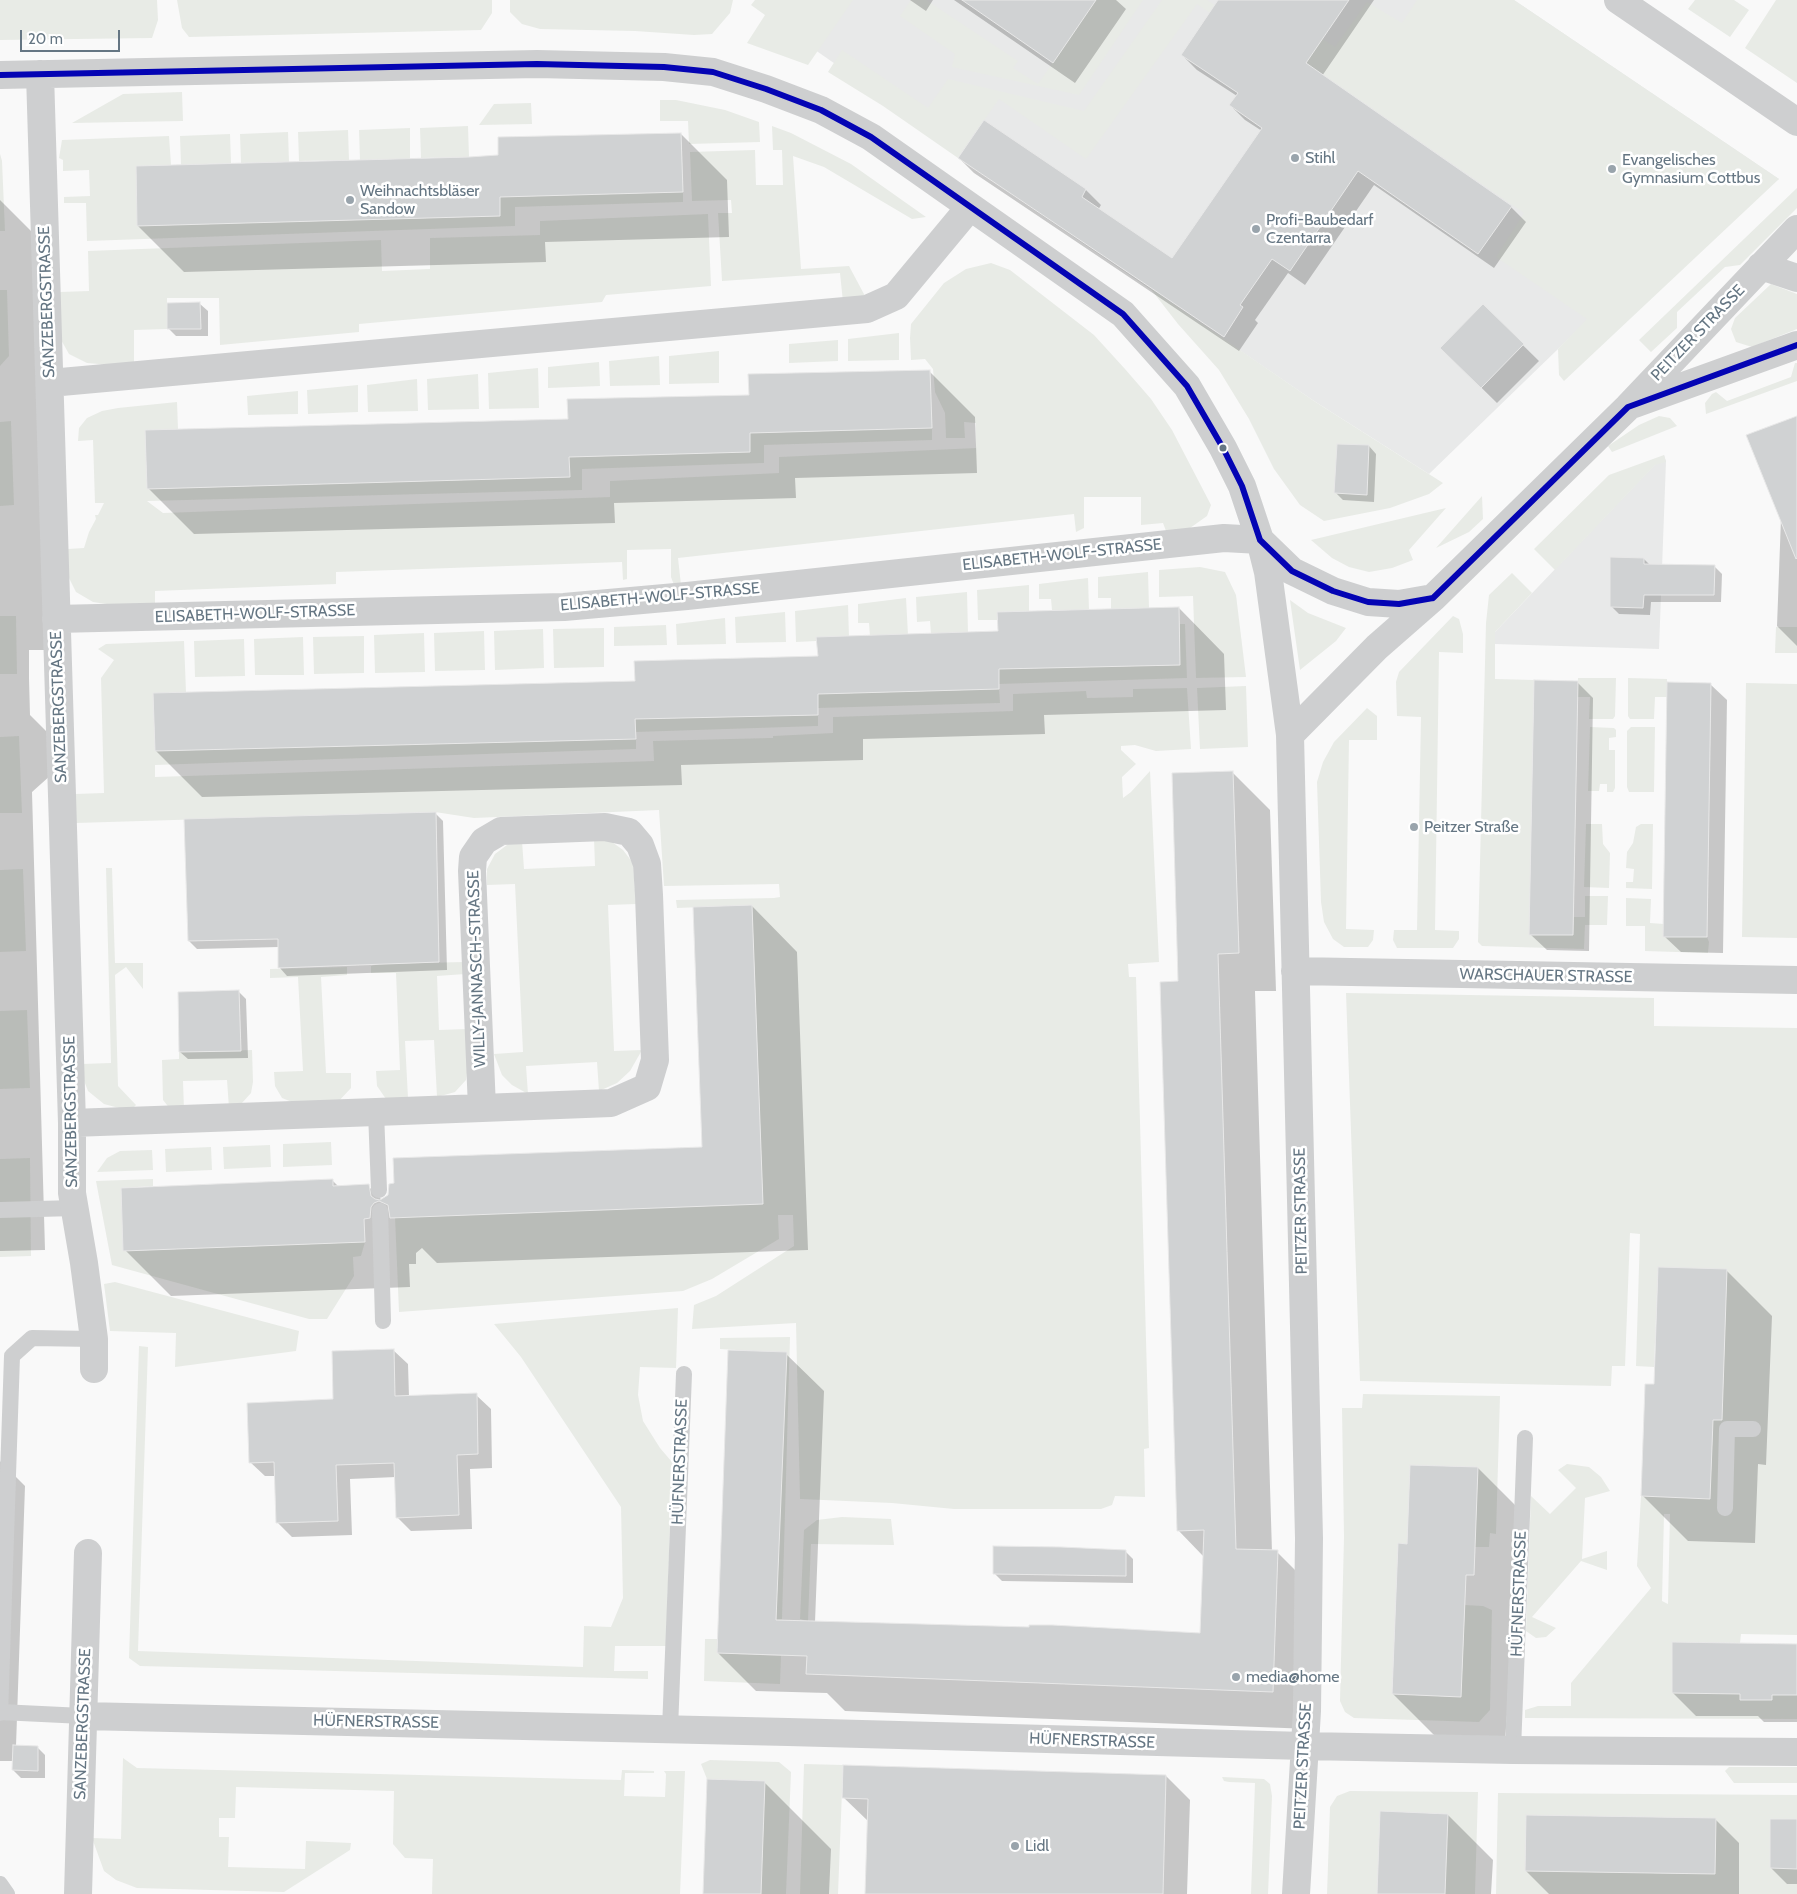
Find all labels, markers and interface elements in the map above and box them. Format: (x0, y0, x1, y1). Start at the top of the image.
scale bar (22, 20, 122, 52)
text: 20 m (28, 30, 63, 48)
place label: Stihl (1305, 148, 1335, 168)
place label: Evangelisches Gymnasium Cottbus (1622, 150, 1760, 188)
marker: Stihl (1289, 152, 1301, 164)
marker: Evangelisches Gymnasium Cottbus (1606, 163, 1618, 175)
place label: Weihnachtsbläser Sandow (360, 181, 479, 219)
marker: Weihnachtsbläser Sandow (344, 194, 356, 206)
place label: Profi-Baubedarf Czentarra (1266, 210, 1374, 248)
marker: Profi-Baubedarf Czentarra (1250, 223, 1262, 235)
street label: SANZEBERGSTRASSE (35, 226, 59, 378)
street label: PEITZER STRASSE (1647, 281, 1749, 385)
unlabelled marker (1218, 443, 1228, 453)
street label: ELISABETH-WOLF-STRASSE (961, 535, 1163, 575)
street label: ELISABETH-WOLF-STRASSE (559, 579, 761, 615)
street label: ELISABETH-WOLF-STRASSE (155, 601, 355, 627)
street label: SANZEBERGSTRASSE (47, 631, 71, 783)
place label: Peitzer Straße (1424, 817, 1519, 837)
marker: Peitzer Straße (1408, 821, 1420, 833)
street label: WILLY-JANNASCH-STRASSE (464, 870, 490, 1068)
street label: WARSCHAUER STRASSE (1459, 965, 1633, 987)
street label: SANZEBERGSTRASSE (60, 1036, 82, 1188)
street label: PEITZER STRASSE (1290, 1148, 1312, 1274)
street label: HÜFNERSTRASSE (668, 1399, 692, 1525)
street label: HÜFNERSTRASSE (1507, 1531, 1531, 1657)
street label: SANZEBERGSTRASSE (71, 1648, 95, 1800)
place label: media@home (1246, 1667, 1339, 1687)
marker: media@home (1230, 1671, 1242, 1683)
street label: PEITZER STRASSE (1290, 1702, 1316, 1830)
street label: HÜFNERSTRASSE (313, 1711, 439, 1733)
street label: HÜFNERSTRASSE (1029, 1729, 1155, 1753)
place label: Lidl (1025, 1836, 1049, 1856)
marker: Lidl (1009, 1840, 1021, 1852)

